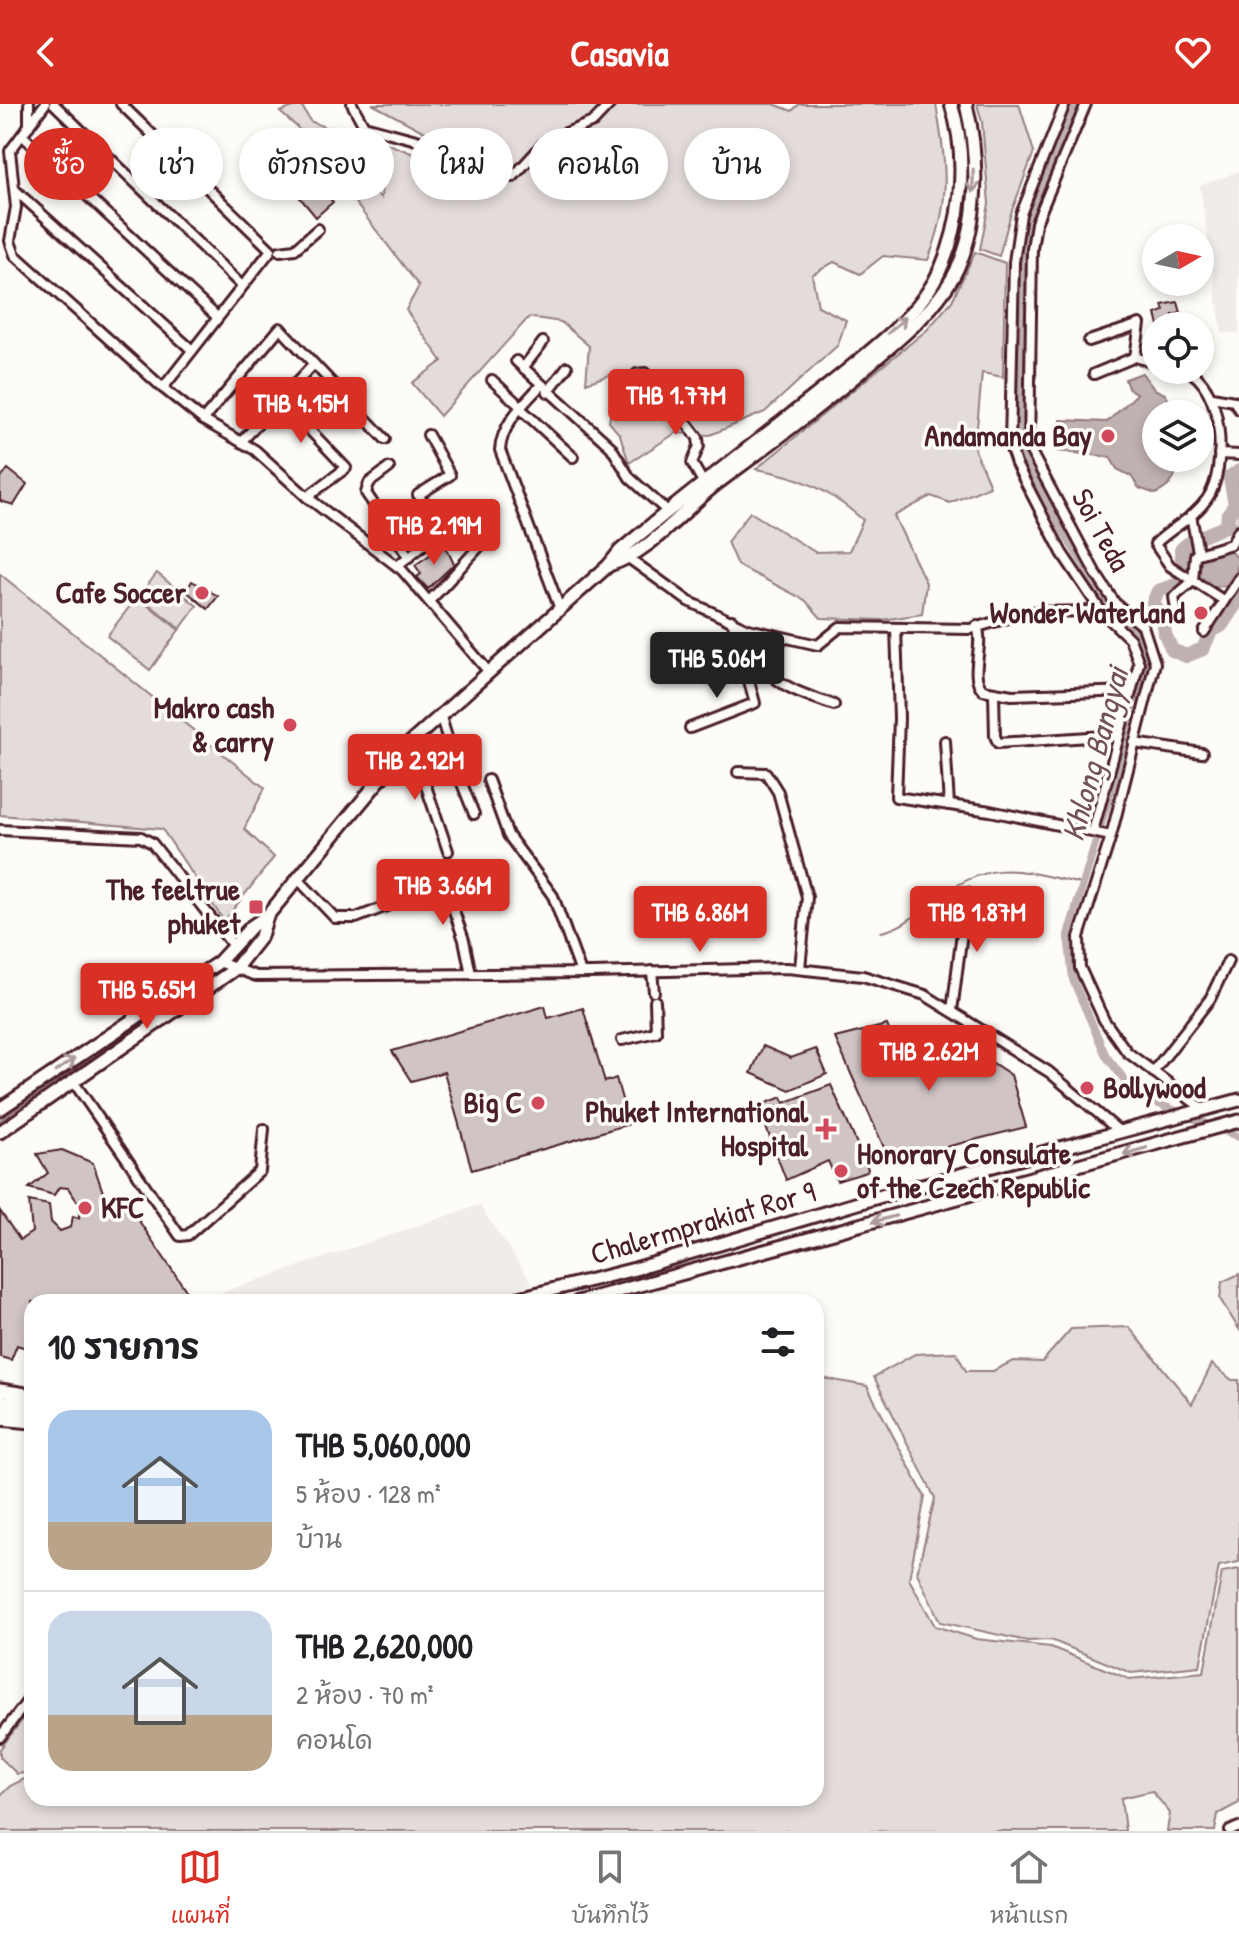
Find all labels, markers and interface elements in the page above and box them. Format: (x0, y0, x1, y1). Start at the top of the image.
text: Casavia (570, 28, 669, 77)
icon: back (24, 30, 68, 74)
icon: heart (1171, 30, 1215, 74)
chip: ซื้อ (24, 128, 114, 200)
chip: เช่า (130, 128, 223, 200)
chip: ตัวกรอง (239, 128, 394, 200)
chip: ใหม่ (410, 128, 513, 200)
chip: คอนโด (529, 128, 668, 200)
chip: บ้าน (684, 128, 790, 200)
one-way arrow (965, 167, 980, 194)
north arrow (1142, 224, 1214, 296)
map controls (1142, 224, 1214, 472)
button: locate (1142, 312, 1214, 384)
one-way arrow (887, 315, 907, 334)
pin: THB 1.77M (584, 369, 768, 437)
pin: THB 4.15M (209, 377, 393, 445)
text: THB 1.77M (626, 377, 726, 412)
text: THB 4.15M (254, 385, 348, 420)
button: layers (1142, 400, 1214, 472)
place label: Andamanda Bay (925, 415, 1092, 456)
marker: Andamanda Bay (1099, 427, 1117, 445)
street label: Soi Teda (1063, 481, 1141, 578)
pin: THB 2.19M (342, 499, 526, 567)
text: THB 2.19M (386, 507, 482, 542)
place label: Cafe Soccer (56, 572, 186, 612)
marker: Cafe Soccer (193, 584, 211, 602)
place label: Wonder Waterland (990, 592, 1185, 632)
marker: Wonder Waterland (1192, 604, 1210, 622)
pin: THB 5.06M (625, 632, 809, 700)
text: THB 5.06M (668, 640, 766, 675)
water label: Khlong Bangyai (1051, 659, 1139, 846)
place label: Makro cash & carry (154, 687, 274, 762)
marker: Makro cash & carry (281, 716, 299, 734)
pin: THB 2.92M (323, 734, 507, 802)
text: THB 2.92M (366, 742, 464, 777)
pin: THB 3.66M (351, 859, 535, 927)
text: THB 3.66M (395, 867, 491, 902)
place label: The feeltrue phuket (105, 869, 242, 944)
pin: THB 6.86M (608, 886, 792, 954)
pin: THB 1.87M (885, 886, 1069, 954)
text: THB 6.86M (652, 894, 748, 929)
text: THB 1.87M (928, 894, 1026, 929)
marker: The feeltrue phuket (247, 898, 265, 916)
pin: THB 5.65M (55, 963, 239, 1031)
text: THB 5.65M (99, 971, 195, 1006)
pin: THB 2.62M (837, 1025, 1021, 1093)
text: THB 2.62M (879, 1033, 979, 1068)
one-way arrow (53, 1057, 75, 1073)
place label: Bollywood (1103, 1067, 1206, 1108)
marker: Bollywood (1078, 1079, 1096, 1097)
place label: Big C (463, 1082, 522, 1123)
place label: Phuket International Hospital (585, 1091, 809, 1166)
marker: Big C (529, 1094, 547, 1112)
marker: Phuket International Hospital (815, 1118, 837, 1140)
place label: Honorary Consulate of the Czech Republic (857, 1133, 1090, 1208)
one-way arrow (1122, 1144, 1148, 1159)
marker: Honorary Consulate of the Czech Republic (832, 1162, 850, 1180)
street label: Chalermprakiat Ror 9 (586, 1171, 820, 1273)
place label: KFC (101, 1187, 144, 1227)
marker: KFC (76, 1199, 94, 1217)
one-way arrow (871, 1213, 897, 1228)
icon: filters (756, 1320, 800, 1364)
text: 10 รายการ (48, 1324, 200, 1370)
text: THB 5,060,000 (296, 1422, 471, 1468)
icon: home (112, 1442, 208, 1538)
text: 5 ห้อง · 128 m² (296, 1476, 441, 1511)
text: บ้าน (296, 1521, 342, 1556)
text: THB 2,620,000 (296, 1623, 473, 1669)
icon: home (112, 1643, 208, 1739)
text: 2 ห้อง · 70 m² (296, 1677, 434, 1712)
text: คอนโด (296, 1722, 373, 1757)
tab: แผนที่ (171, 1845, 230, 1931)
tab: บันทึกไว้ (571, 1845, 649, 1931)
tab: หน้าแรก (990, 1845, 1068, 1931)

